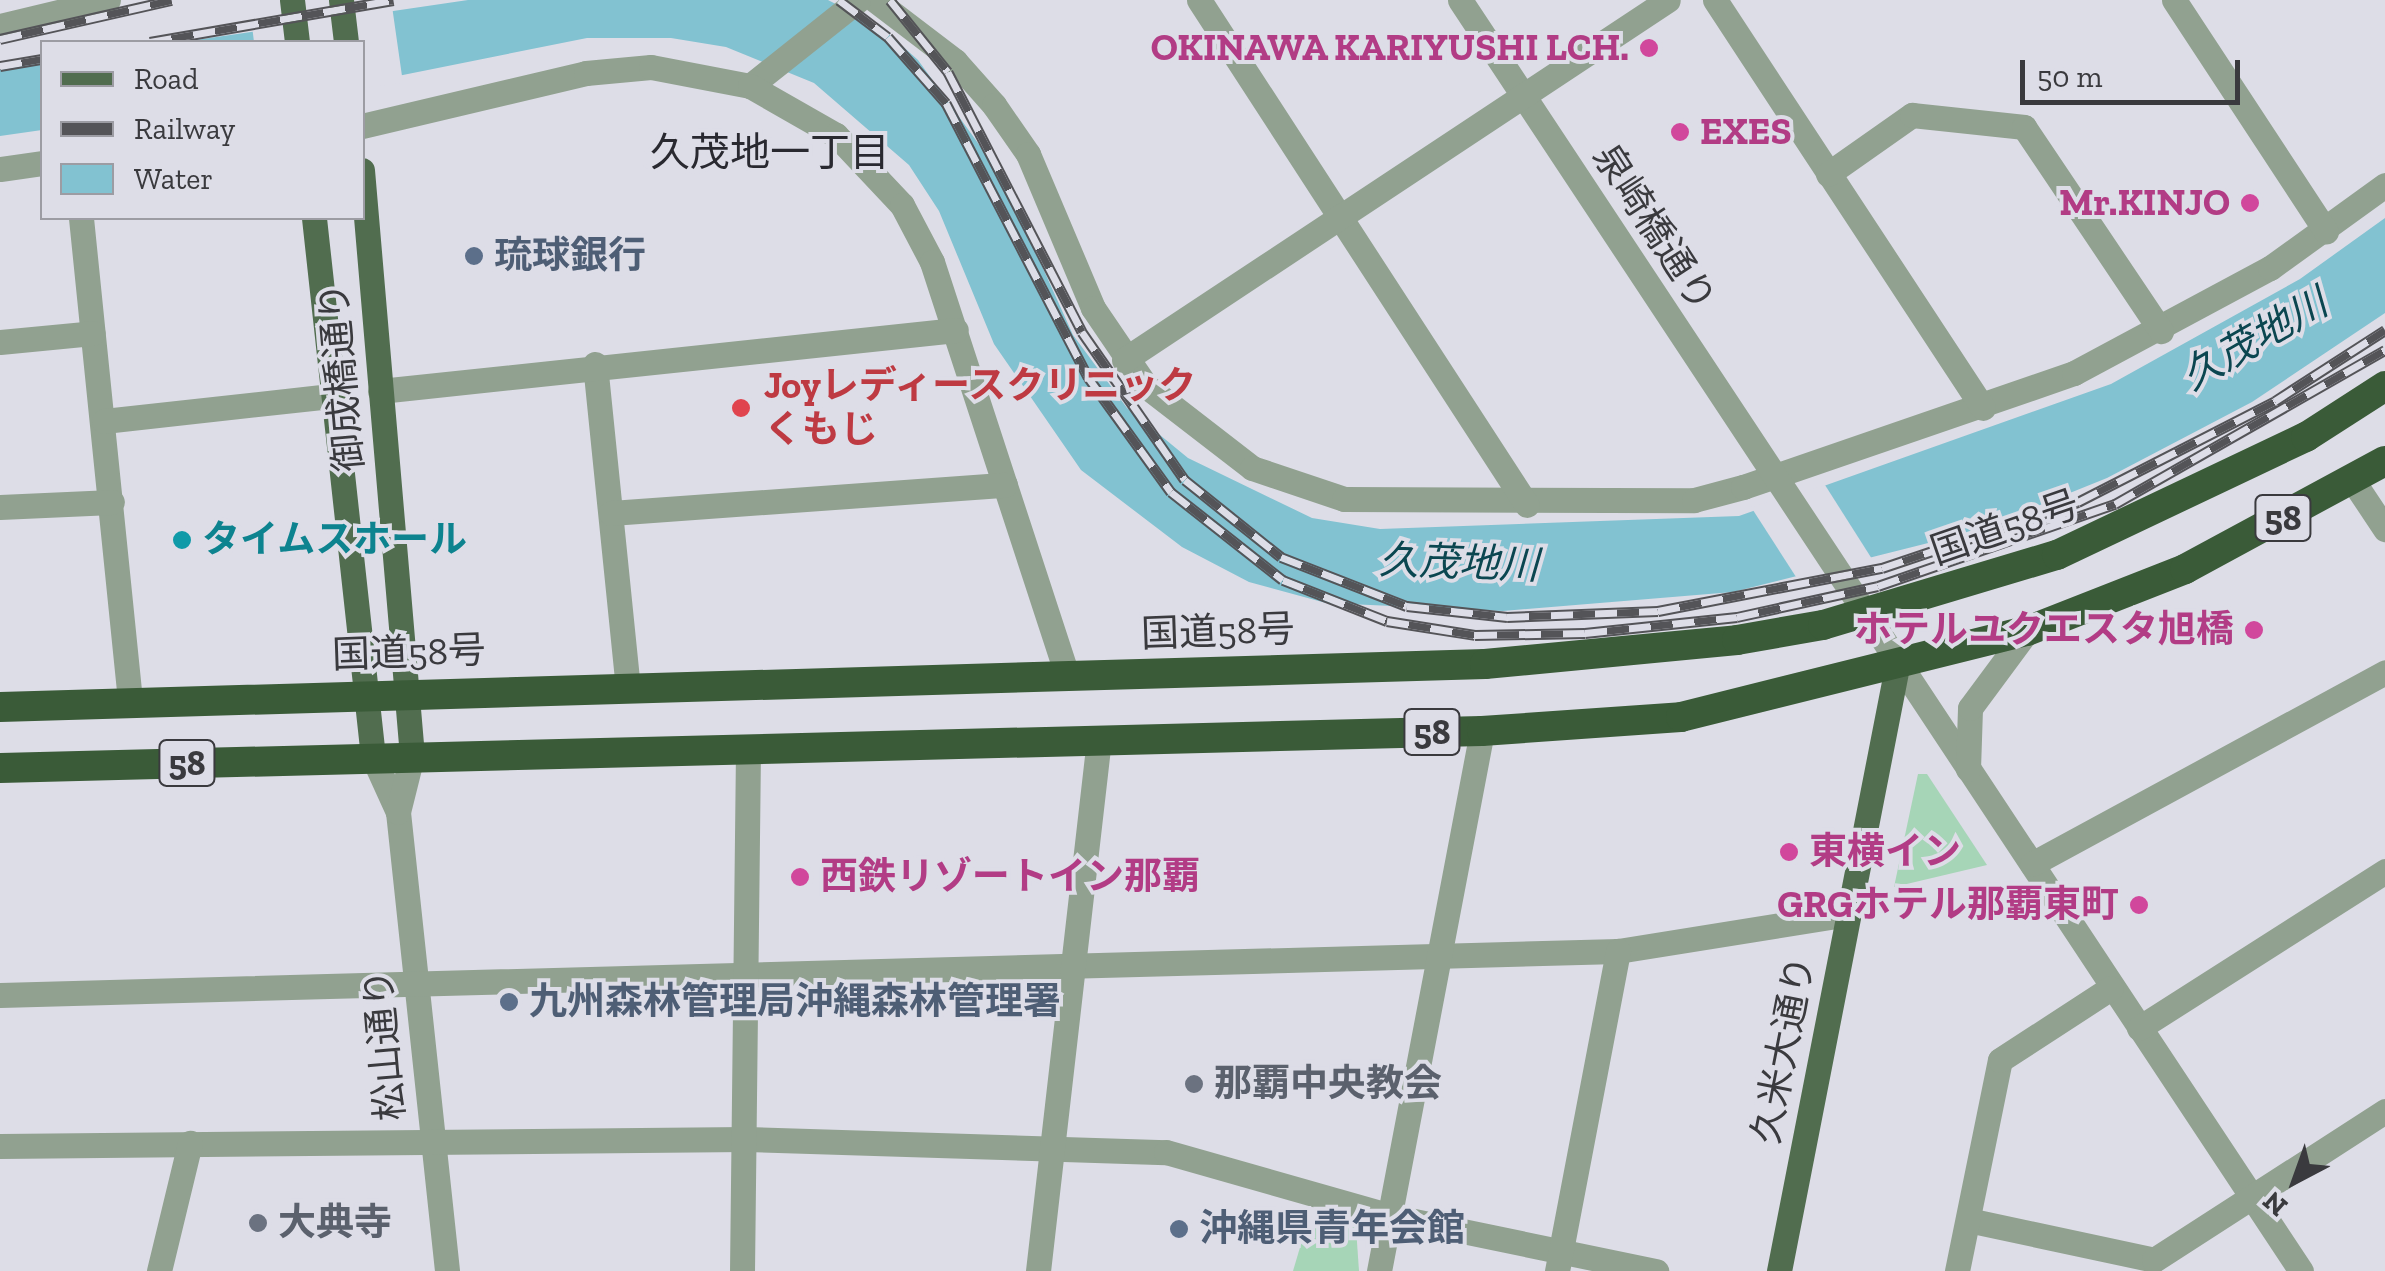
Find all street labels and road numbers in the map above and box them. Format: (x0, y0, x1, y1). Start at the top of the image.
street label: 泉崎橋通り (1583, 136, 1725, 320)
street label: 御成橋通り (311, 280, 373, 474)
street label: 国道58号 (1925, 481, 2085, 575)
road number: 58 (2253, 488, 2313, 548)
street label: 国道58号 (1140, 607, 1296, 657)
street label: 国道58号 (331, 628, 487, 678)
road number: 58 (1402, 702, 1462, 762)
road number: 58 (157, 733, 217, 793)
street label: 久米大通り (1743, 952, 1825, 1148)
street label: 松山通り (356, 967, 414, 1123)

